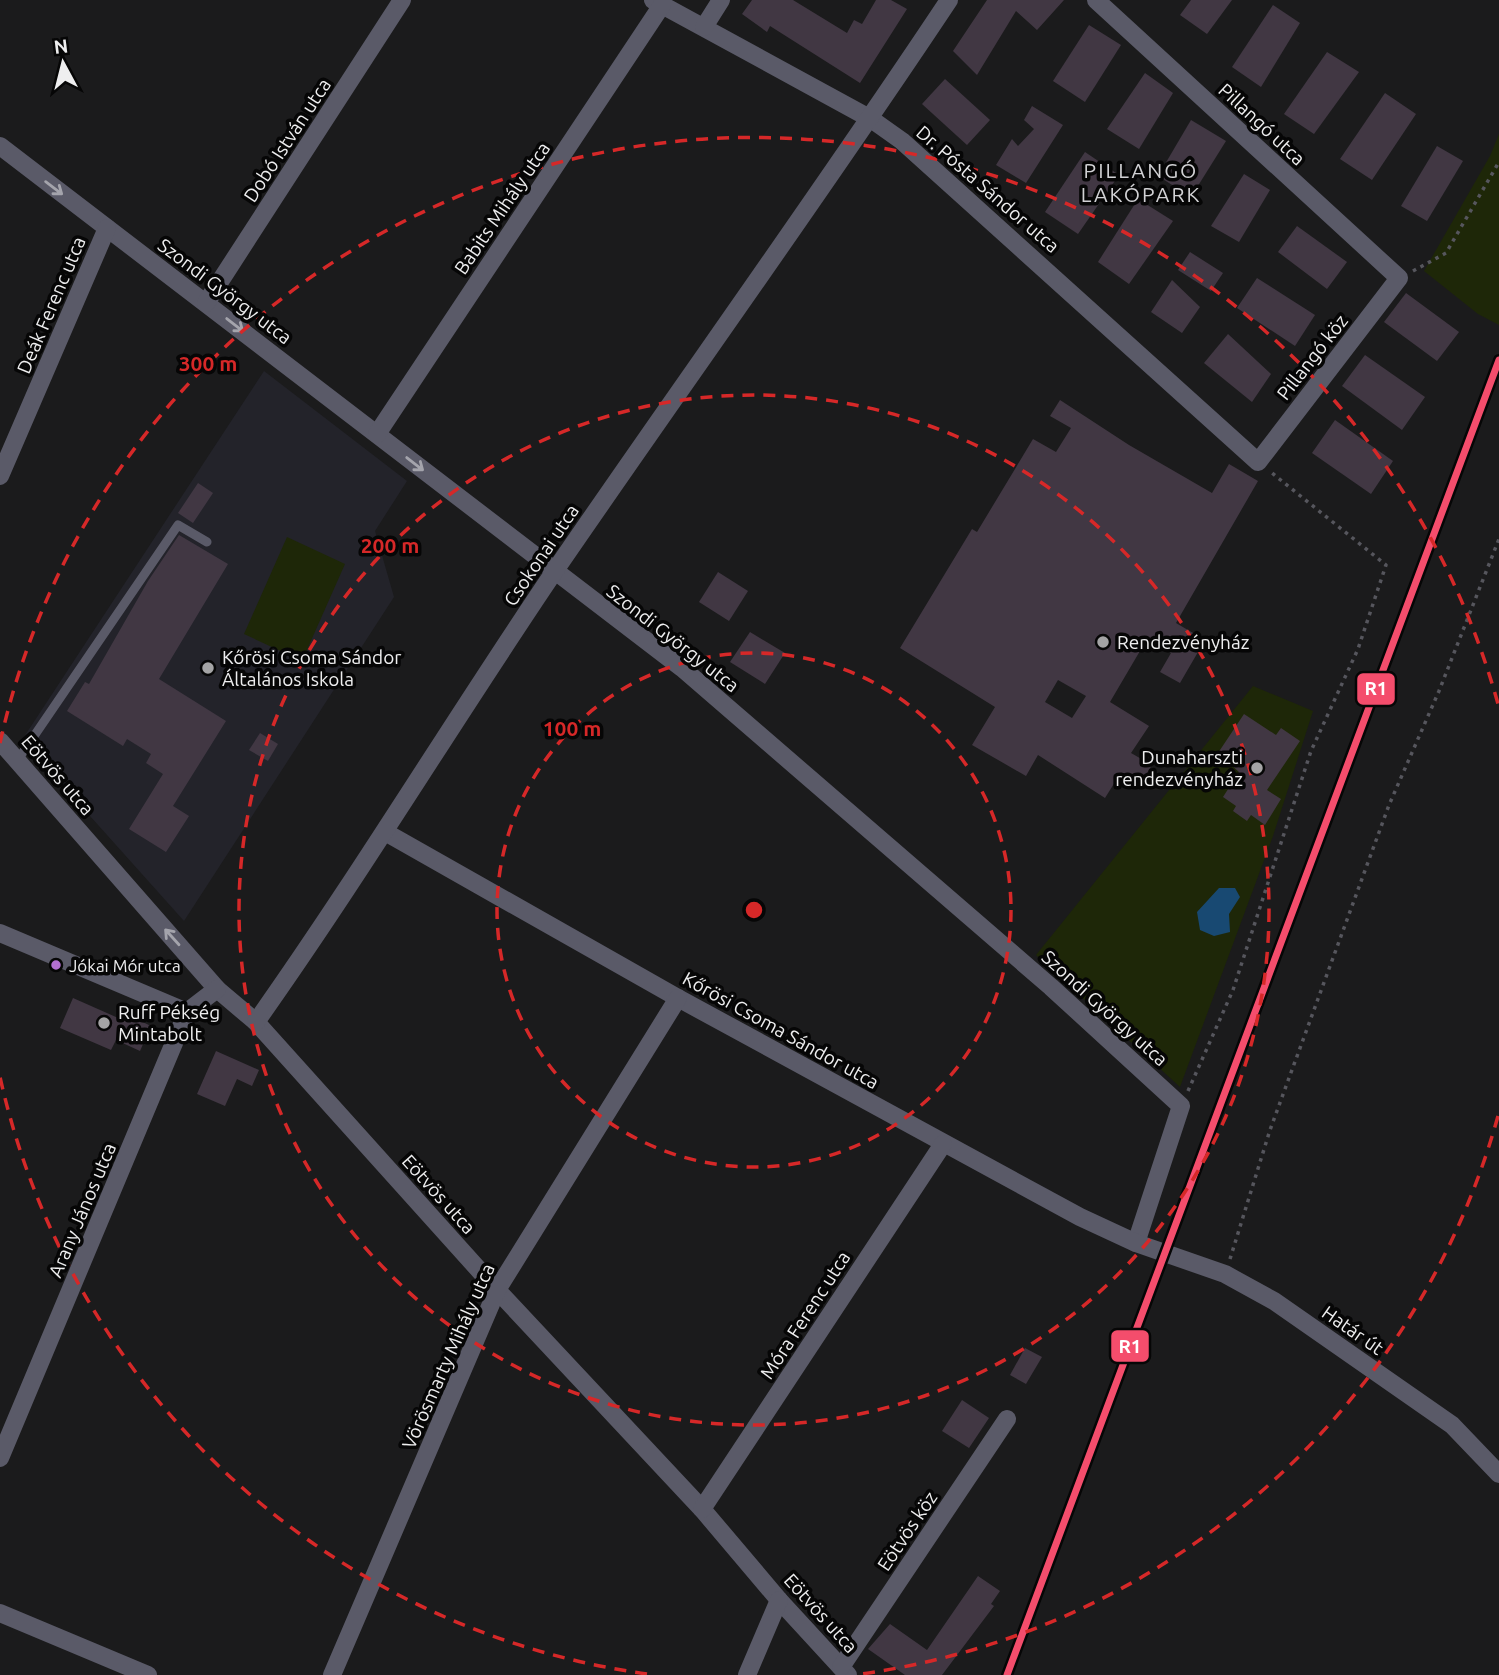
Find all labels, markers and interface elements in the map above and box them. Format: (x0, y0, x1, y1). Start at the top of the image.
north arrow (28, 28, 98, 98)
text: N (53, 34, 69, 58)
street label: Dobó István utca (239, 74, 335, 206)
street label: Pillangó utca (1214, 79, 1310, 169)
street label: Dr. Pósta Sándor utca (912, 121, 1064, 257)
street label: Babits Mihály utca (450, 138, 554, 278)
district label: PILLANGÓ LAKÓPARK (1081, 158, 1201, 206)
one-way arrow (44, 180, 63, 195)
street label: Deák Ferenc utca (12, 233, 90, 377)
street label: Szondi György utca (154, 234, 296, 348)
street label: Pillangó köz (1272, 310, 1352, 404)
one-way arrow (226, 318, 244, 333)
text: 300 m (179, 351, 237, 375)
one-way arrow (406, 457, 424, 472)
street label: Csokonai utca (499, 500, 583, 610)
text: 200 m (361, 533, 419, 557)
street label: Szondi György utca (603, 580, 743, 696)
place label: Rendezvényház (1117, 631, 1250, 653)
marker: Rendezvényház (1095, 634, 1111, 650)
place label: Kőrösi Csoma Sándor Általános Iskola (222, 646, 402, 690)
marker: Kőrösi Csoma Sándor Általános Iskola (200, 660, 216, 676)
line badge: R1 (1356, 672, 1396, 706)
text: R1 (1364, 677, 1388, 699)
text: 100 m (543, 716, 601, 740)
street label: Eötvös utca (17, 730, 99, 820)
place label: Dunaharszti rendezvényház (1115, 746, 1243, 790)
marker: Dunaharszti rendezvényház (1249, 760, 1265, 776)
centre of rings (742, 898, 766, 922)
one-way arrow (164, 928, 180, 946)
street label: Szondi György utca (1038, 946, 1172, 1070)
place label: Jókai Mór utca (69, 956, 181, 975)
marker: Jókai Mór utca (49, 958, 63, 972)
street label: Kőrösi Csoma Sándor utca (679, 967, 883, 1093)
place label: Ruff Pékség Mintabolt (118, 1001, 220, 1045)
marker: Ruff Pékség Mintabolt (96, 1015, 112, 1031)
street label: Arany János utca (44, 1139, 120, 1281)
street label: Eötvös utca (398, 1150, 480, 1238)
street label: Móra Ferenc utca (755, 1247, 855, 1383)
street label: Vörösmarty Mihály utca (397, 1260, 499, 1452)
street label: Határ út (1318, 1301, 1388, 1359)
line badge: R1 (1110, 1329, 1150, 1363)
text: R1 (1118, 1335, 1142, 1357)
street label: Eötvös köz (872, 1487, 942, 1575)
street label: Eötvös utca (780, 1569, 862, 1657)

